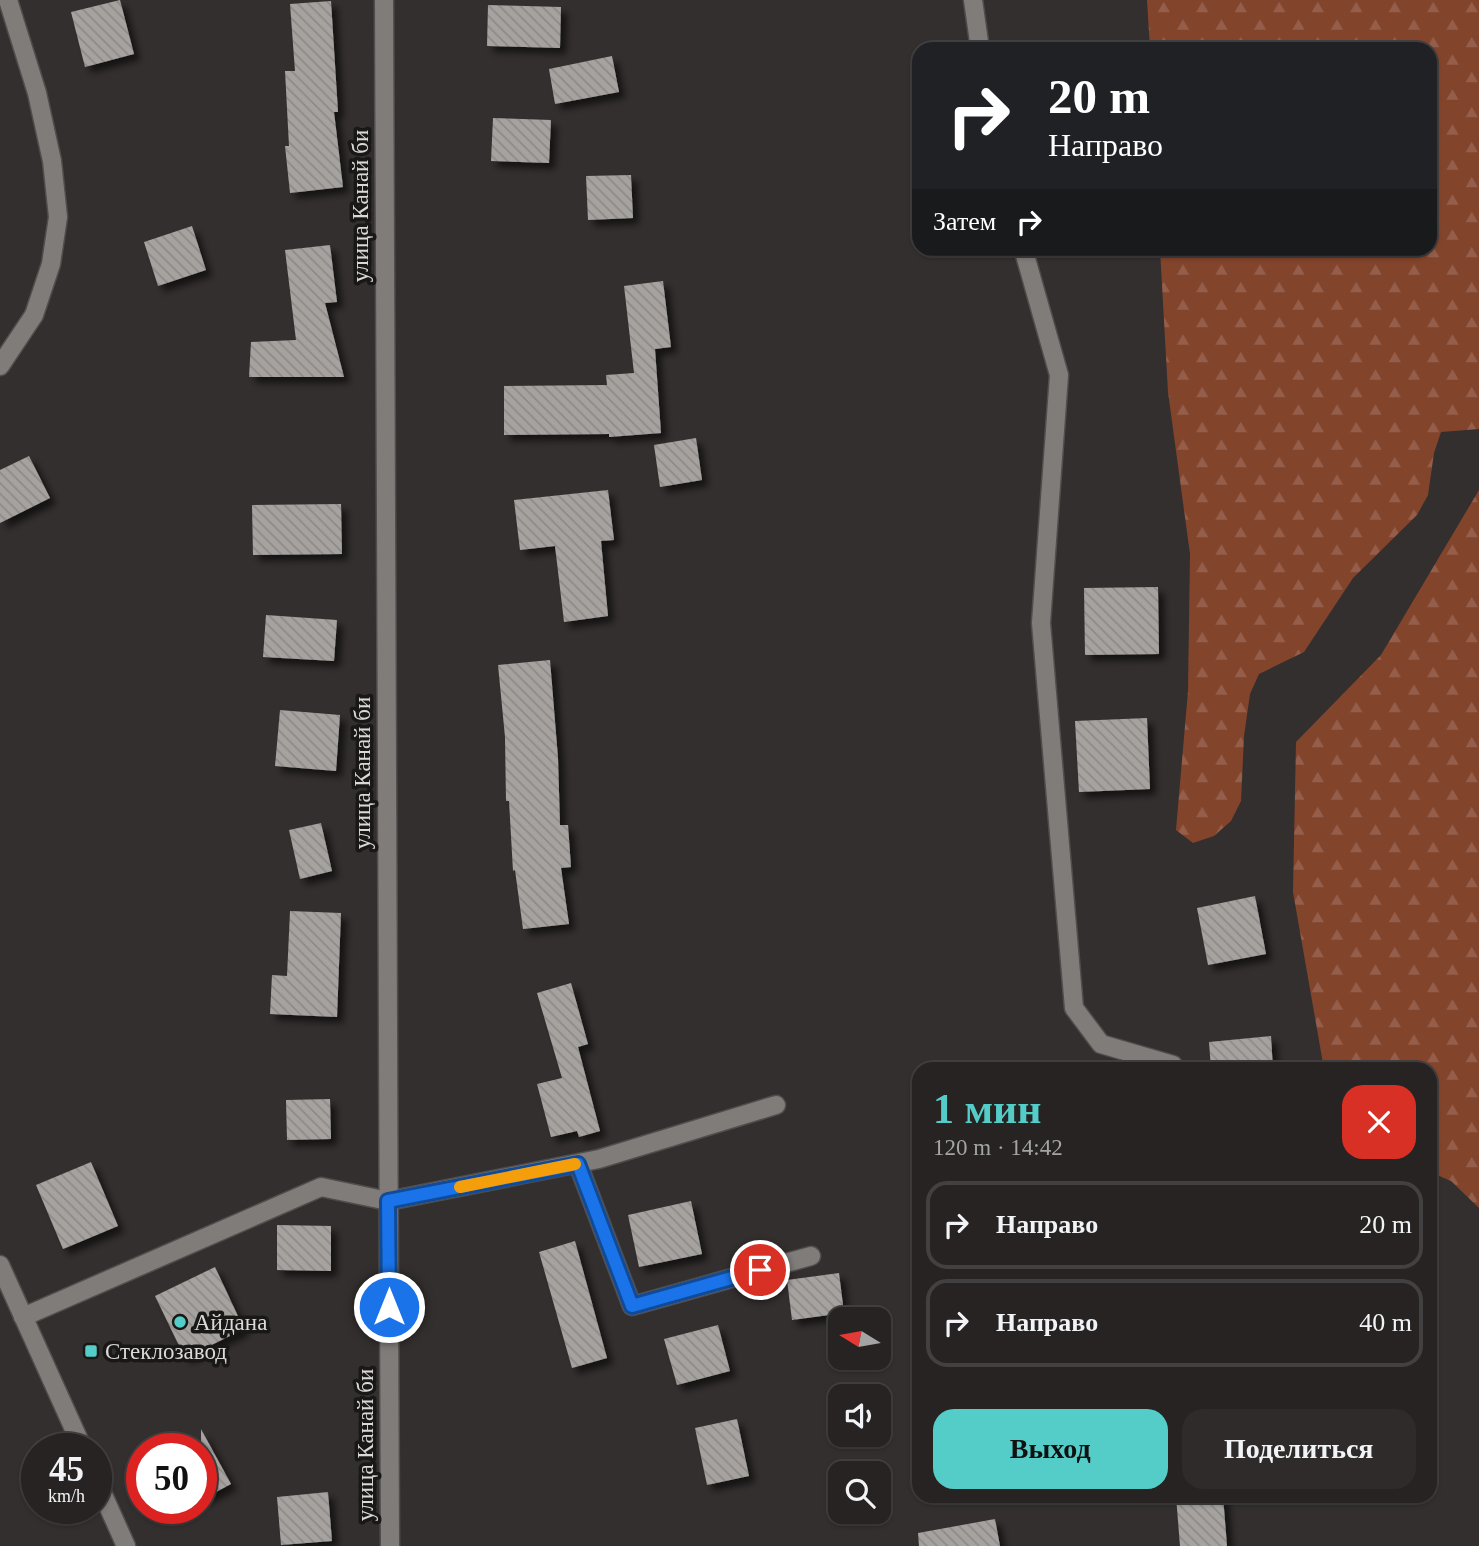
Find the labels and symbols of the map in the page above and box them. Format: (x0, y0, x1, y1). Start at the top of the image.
street label: улица Канай би (348, 130, 373, 282)
street label: улица Канай би (350, 697, 375, 849)
pin (730, 1240, 790, 1300)
position arrow (352, 1270, 426, 1344)
north arrow (828, 1307, 891, 1370)
place label: Айдана (194, 1310, 267, 1335)
marker: Айдана (172, 1314, 188, 1330)
place label: Стеклозавод (105, 1339, 227, 1364)
marker: Стеклозавод (83, 1343, 99, 1359)
street label: улица Канай би (353, 1369, 378, 1521)
speed limit sign: 50 (126, 1433, 217, 1524)

